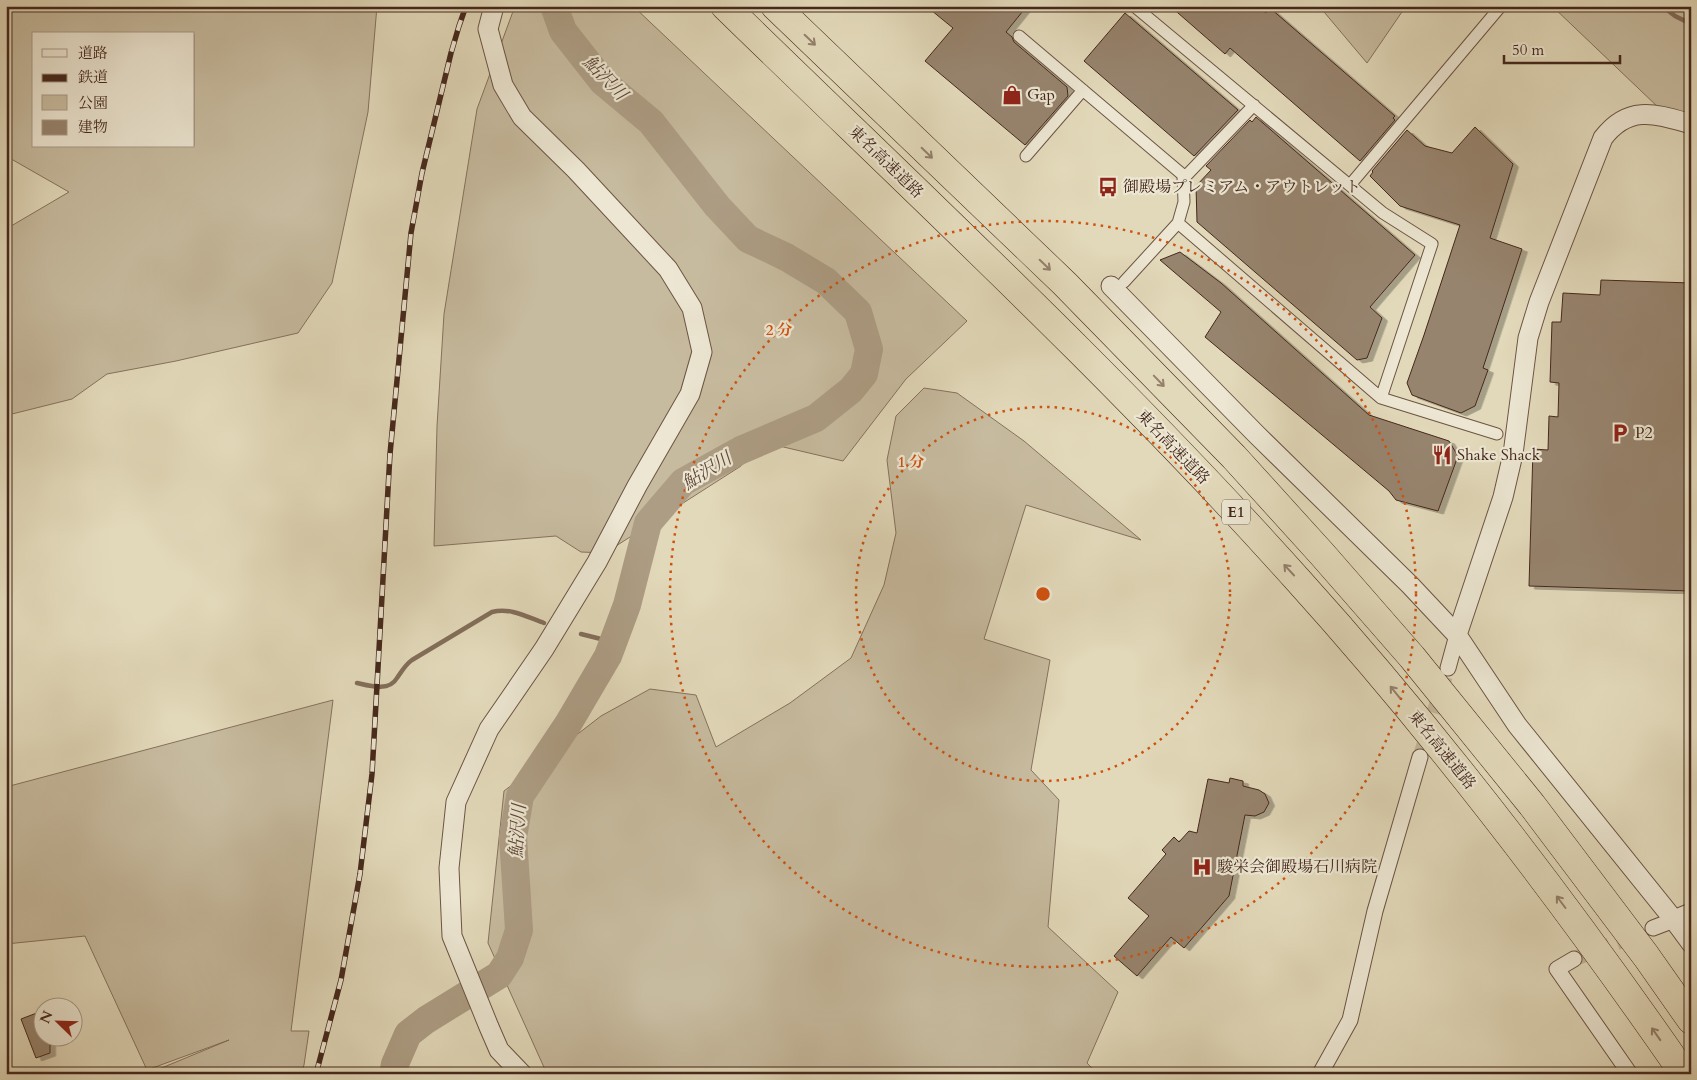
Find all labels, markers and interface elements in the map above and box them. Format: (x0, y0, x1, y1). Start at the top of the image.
legend (32, 32, 195, 148)
scale bar (1504, 32, 1621, 64)
one-way arrow (804, 34, 816, 46)
text: 50 m (1512, 40, 1544, 60)
text: 道路 (78, 43, 108, 63)
water label: 鮎沢川 (577, 50, 634, 108)
text: 鉄道 (78, 67, 108, 87)
shop icon: Gap (1001, 84, 1023, 106)
place label: Gap (1027, 84, 1055, 106)
text: 公園 (78, 93, 108, 113)
text: 建物 (78, 117, 108, 137)
street label: 東名高速道路 (844, 121, 928, 203)
one-way arrow (921, 147, 934, 159)
bus stop icon: 御殿場プレミアム・アウトレット (1097, 176, 1119, 198)
place label: 御殿場プレミアム・アウトレット (1123, 176, 1361, 198)
one-way arrow (1038, 259, 1051, 271)
text: 2 分 (766, 320, 792, 340)
one-way arrow (1153, 374, 1165, 387)
street label: 東名高速道路 (1132, 405, 1214, 489)
parking icon: P2 (1609, 422, 1631, 444)
place label: P2 (1635, 422, 1653, 444)
restaurant icon: Shake Shack (1431, 444, 1453, 466)
place label: Shake Shack (1457, 444, 1541, 466)
water label: 鮎沢川 (677, 445, 738, 496)
text: 1 分 (898, 452, 924, 472)
road number: E1 (1222, 500, 1250, 524)
one-way arrow (1283, 563, 1295, 576)
centre of rings (1034, 585, 1052, 603)
one-way arrow (1390, 686, 1401, 699)
street label: 東名高速道路 (1403, 706, 1481, 794)
water label: 鮎沢川 (504, 801, 532, 859)
hospital icon: 駿栄会御殿場石川病院 (1191, 856, 1213, 878)
place label: 駿栄会御殿場石川病院 (1217, 856, 1377, 878)
one-way arrow (1556, 895, 1566, 909)
north arrow (32, 998, 82, 1048)
text: N (35, 1008, 58, 1026)
one-way arrow (1651, 1027, 1661, 1041)

